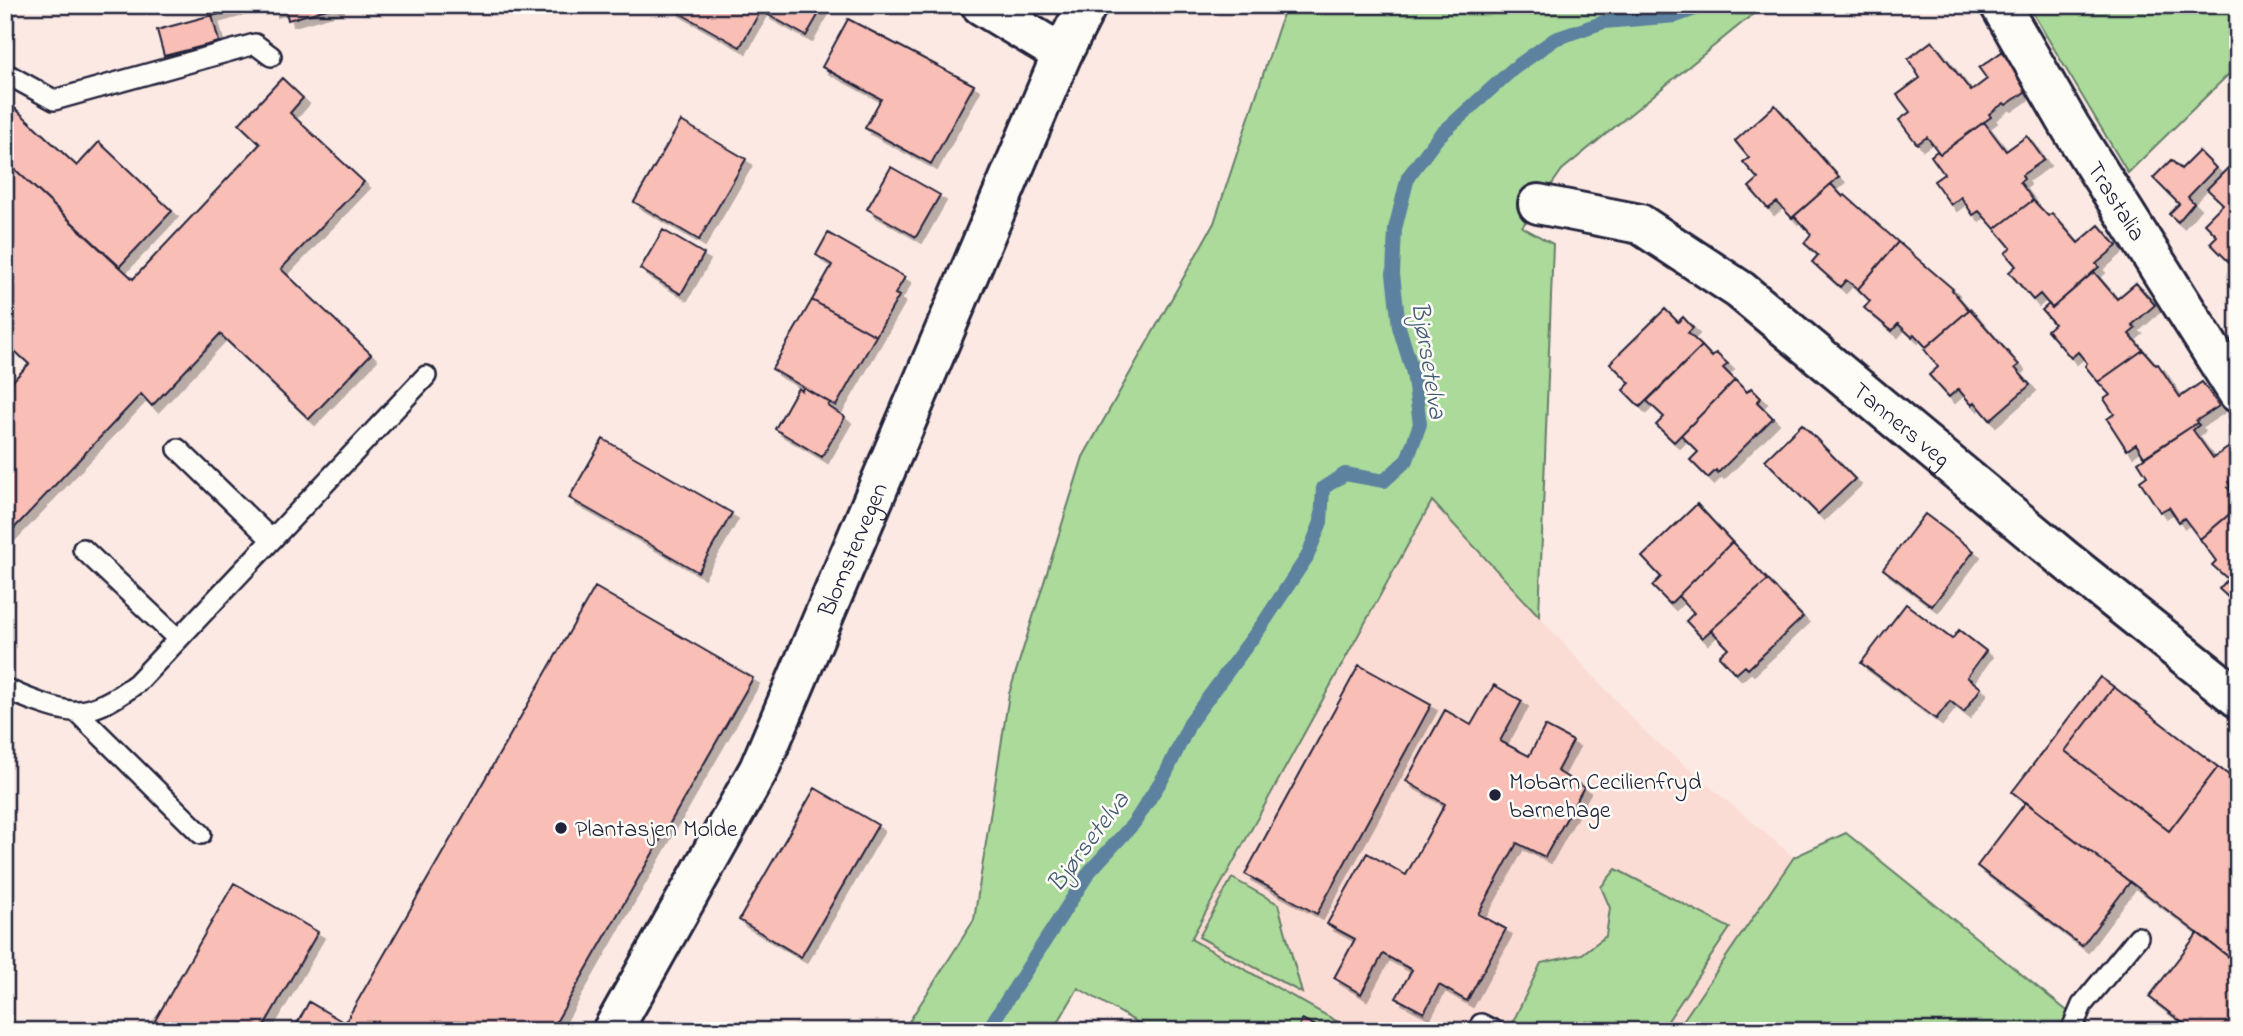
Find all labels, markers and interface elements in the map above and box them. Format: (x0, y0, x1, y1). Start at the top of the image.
street label: Trastalia (2076, 155, 2153, 249)
water label: Bjørsetelva (1399, 299, 1455, 423)
street label: Tanners veg (1843, 375, 1957, 478)
street label: Blomstervegen (810, 478, 898, 624)
place label: Mobarn Cecilienfryd barnehage (1509, 766, 1702, 829)
water label: Bjørsetelva (1039, 783, 1141, 901)
marker: Mobarn Cecilienfryd barnehage (1487, 787, 1503, 803)
place label: Plantasjen Molde (575, 813, 738, 848)
marker: Plantasjen Molde (553, 820, 569, 836)

